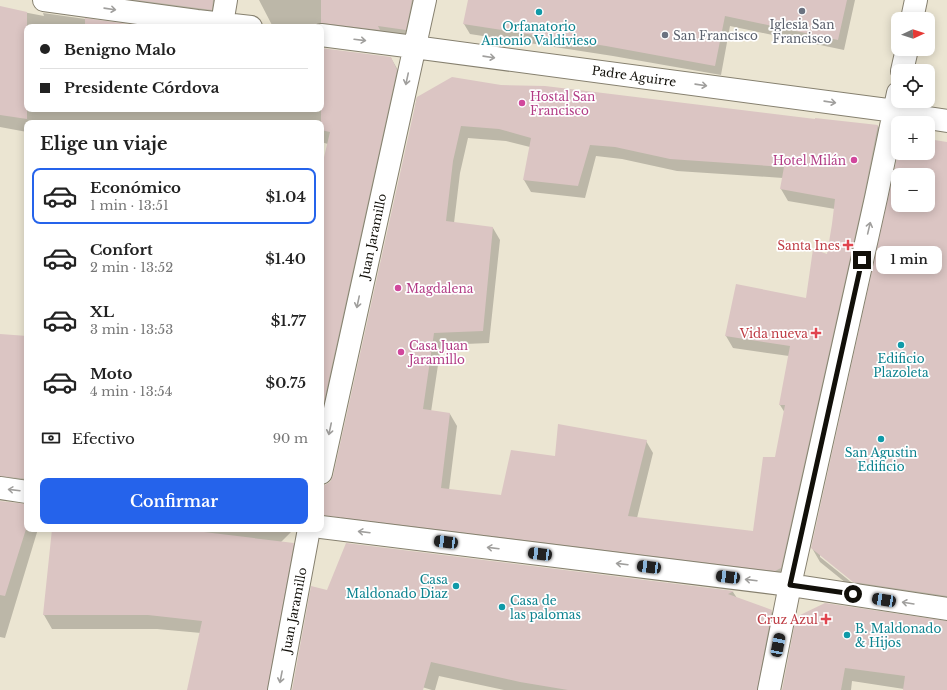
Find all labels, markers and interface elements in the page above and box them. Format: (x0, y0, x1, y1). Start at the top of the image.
one-way arrow (103, 5, 116, 13)
marker: Iglesia San Francisco (797, 6, 807, 16)
marker: Orfanatorio Antonio Valdivieso (534, 7, 544, 17)
north arrow (891, 12, 935, 56)
map controls (891, 12, 935, 212)
place label: Iglesia San Francisco (770, 17, 834, 46)
place label: Orfanatorio Antonio Valdivieso (480, 19, 597, 48)
place label: San Francisco (673, 28, 758, 43)
marker: San Francisco (660, 30, 670, 40)
one-way arrow (353, 36, 366, 44)
text: Benigno Malo (64, 40, 176, 59)
one-way arrow (482, 53, 495, 61)
street label: Padre Aguirre (591, 63, 677, 89)
button: locate (891, 64, 935, 108)
one-way arrow (403, 72, 411, 85)
text: Presidente Córdova (64, 78, 219, 97)
one-way arrow (694, 81, 707, 89)
place label: Hostal San Francisco (530, 89, 595, 118)
marker: Hostal San Francisco (517, 98, 527, 108)
one-way arrow (823, 98, 836, 106)
button: + (891, 116, 935, 160)
text: Elige un viaje (40, 133, 167, 155)
place label: Hotel Milán (773, 153, 846, 168)
marker: Hotel Milán (849, 155, 859, 165)
button: − (891, 168, 935, 212)
icon: car (42, 178, 78, 214)
text: Económico (90, 178, 181, 197)
text: $1.04 (266, 187, 306, 206)
street label: Juan Jaramillo (356, 192, 389, 282)
text: 1 min · 13:51 (90, 197, 169, 214)
one-way arrow (866, 222, 874, 235)
place label: Santa Ines (777, 238, 840, 253)
icon: car (42, 240, 78, 276)
text: Confort (90, 240, 153, 259)
marker: Santa Ines (843, 240, 853, 250)
callout: 1 min (876, 246, 942, 274)
text: $1.40 (265, 249, 306, 268)
route end (853, 251, 871, 269)
text: 1 min (890, 251, 928, 268)
text: 2 min · 13:52 (90, 259, 173, 276)
place label: Magdalena (406, 281, 474, 296)
marker: Magdalena (393, 283, 403, 293)
one-way arrow (354, 295, 362, 308)
icon: car (42, 302, 78, 338)
text: XL (90, 302, 114, 321)
text: $1.77 (271, 311, 306, 330)
text: 3 min · 13:53 (90, 321, 173, 338)
place label: Vida nueva (739, 326, 808, 341)
marker: Vida nueva (811, 328, 821, 338)
place label: Casa Juan Jaramillo (407, 338, 468, 367)
marker: Edificio Plazoleta (896, 340, 906, 350)
marker: Casa Juan Jaramillo (396, 347, 406, 357)
place label: Edificio Plazoleta (873, 351, 929, 380)
icon: car (42, 364, 78, 400)
text: Moto (90, 364, 132, 383)
text: $0.75 (266, 373, 306, 392)
text: 4 min · 13:54 (90, 383, 172, 400)
one-way arrow (326, 422, 334, 435)
icon: cash (40, 427, 62, 449)
text: Efectivo (72, 429, 135, 448)
text: 90 m (273, 430, 308, 447)
marker: San Agustin Edificio (876, 434, 886, 444)
place label: San Agustin Edificio (845, 445, 917, 474)
button: Confirmar (40, 478, 308, 524)
one-way arrow (7, 486, 20, 494)
one-way arrow (358, 528, 371, 536)
car (433, 535, 459, 549)
one-way arrow (487, 544, 500, 552)
car (527, 547, 553, 561)
one-way arrow (616, 560, 629, 568)
car (636, 560, 662, 574)
street label: Juan Jaramillo (278, 566, 310, 656)
car (715, 570, 741, 584)
place label: Casa Maldonado Diaz (346, 572, 448, 601)
one-way arrow (745, 576, 758, 584)
marker: Casa Maldonado Diaz (451, 581, 461, 591)
route start (844, 585, 862, 603)
car (871, 592, 897, 608)
place label: Casa de las palomas (510, 593, 581, 622)
one-way arrow (902, 599, 915, 607)
marker: Casa de las palomas (497, 602, 507, 612)
place label: Cruz Azul (757, 612, 818, 627)
marker: Cruz Azul (821, 614, 831, 624)
place label: B. Maldonado & Hijos (855, 621, 941, 650)
marker: B. Maldonado & Hijos (842, 630, 852, 640)
car (770, 632, 786, 658)
one-way arrow (277, 670, 285, 683)

